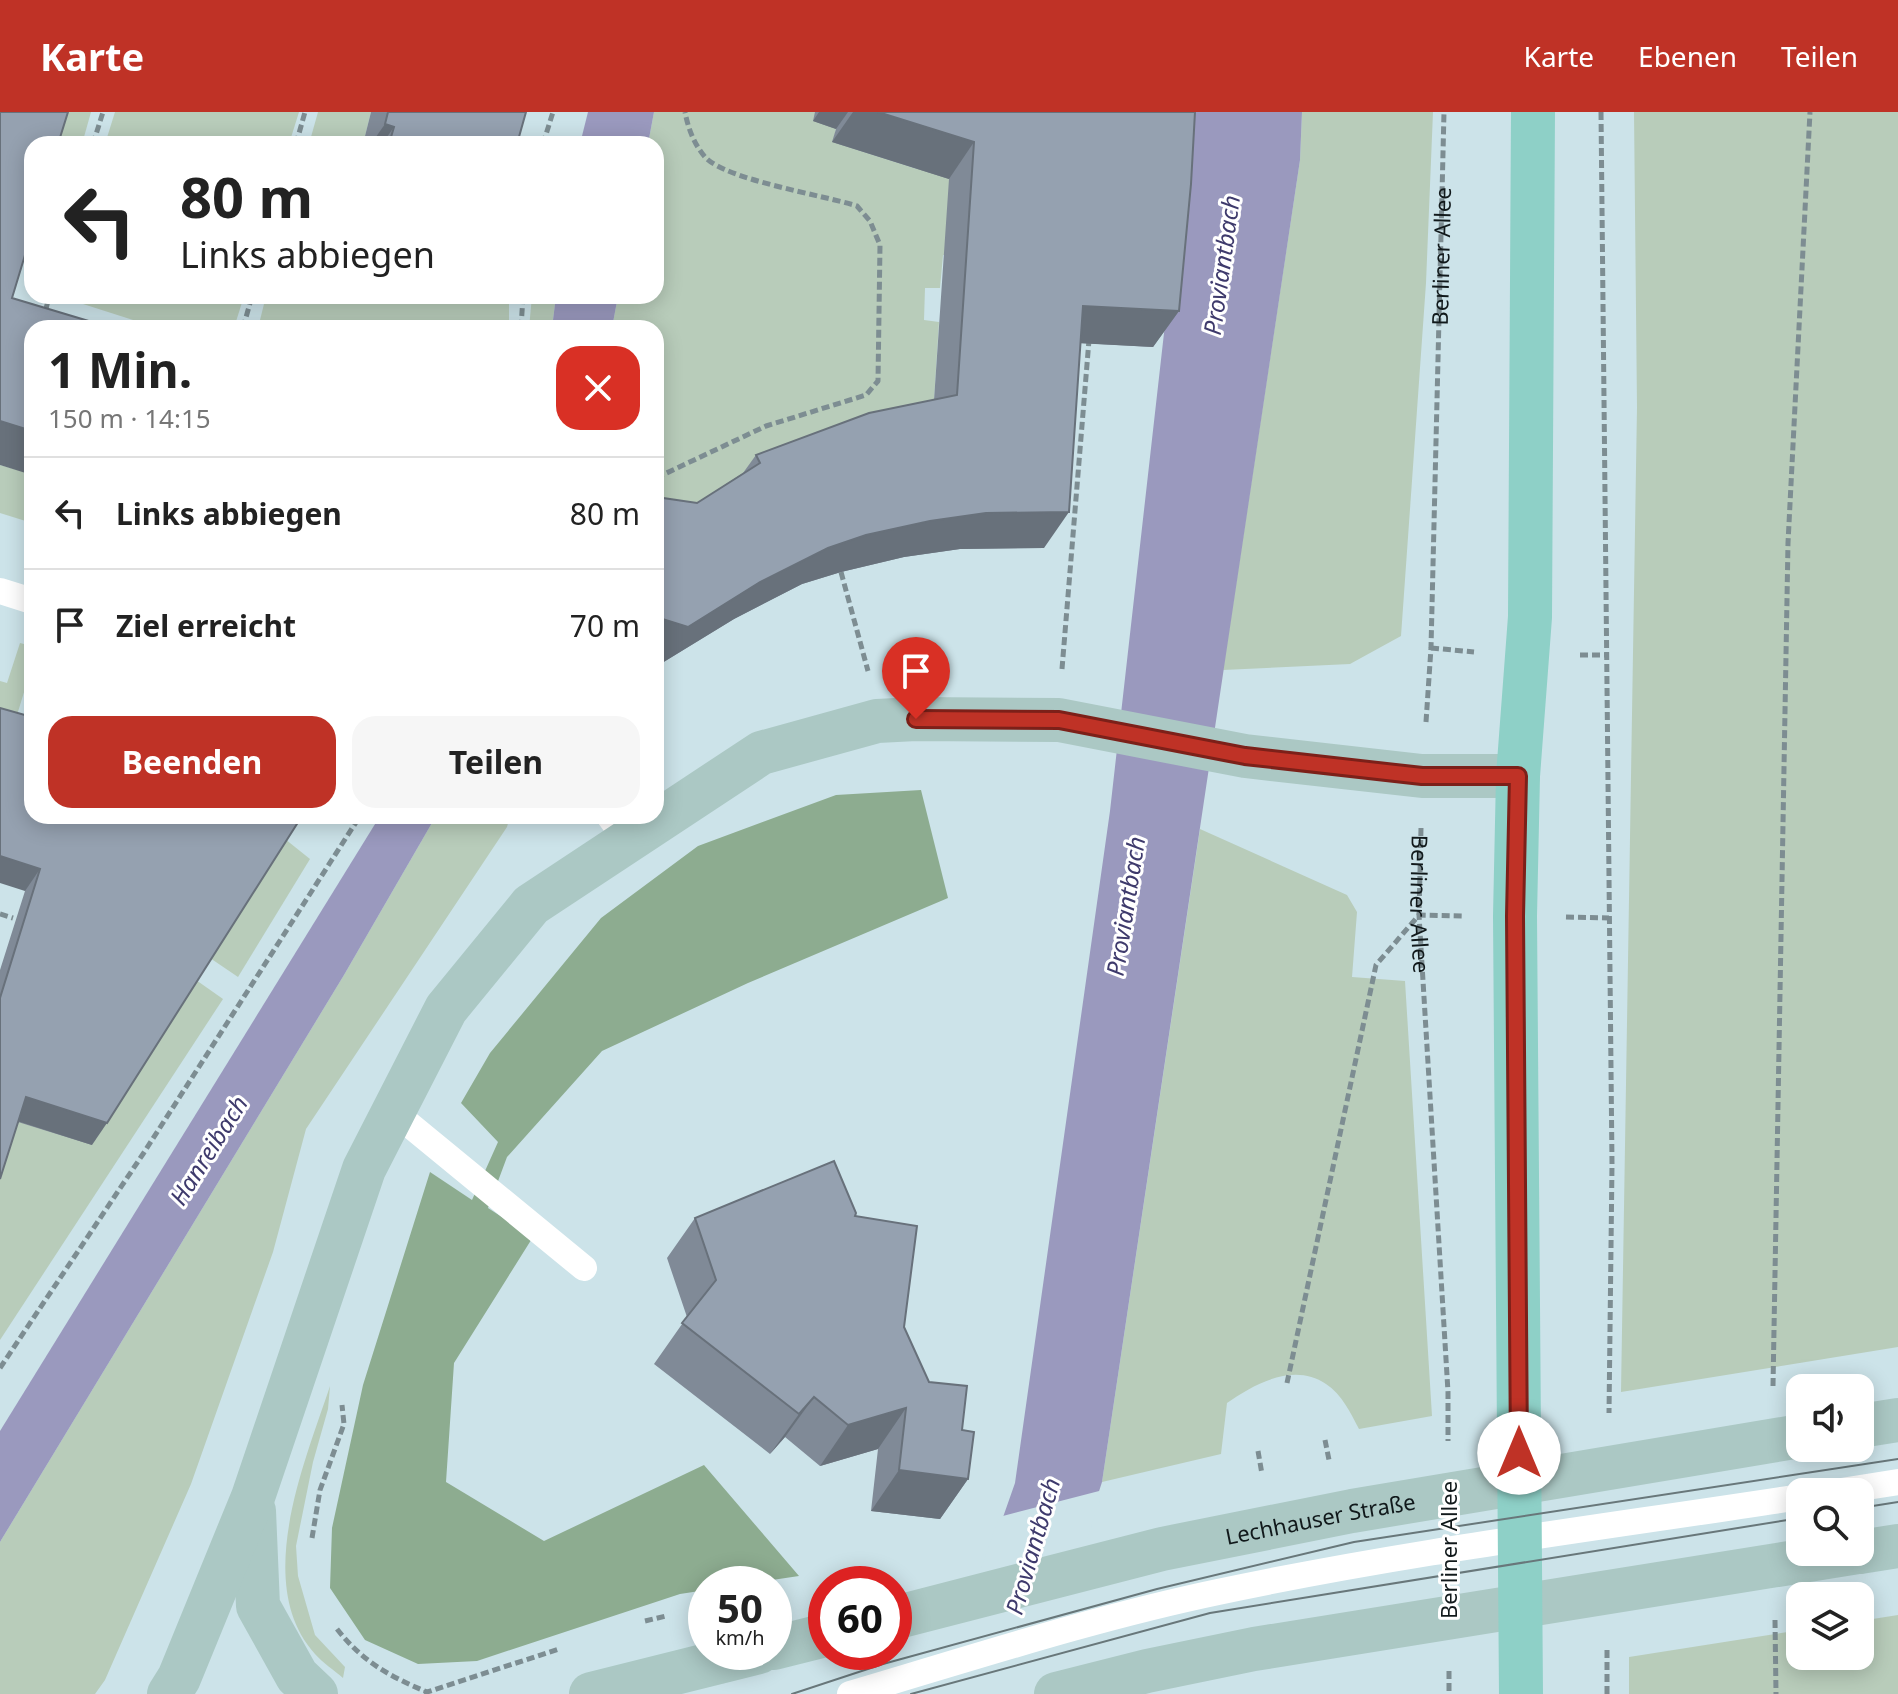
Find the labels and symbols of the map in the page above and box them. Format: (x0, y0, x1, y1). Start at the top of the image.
street label: Berliner Allee (1424, 187, 1457, 326)
water label: Proviantbach (1195, 193, 1247, 337)
pin (882, 637, 950, 719)
water label: Proviantbach (1098, 834, 1152, 978)
street label: Berliner Allee (1404, 834, 1438, 974)
water label: Hanreibach (161, 1089, 255, 1211)
position arrow (1477, 1411, 1561, 1495)
water label: Proviantbach (997, 1474, 1067, 1618)
street label: Berliner Allee (1433, 1481, 1463, 1619)
street label: Lechhauser Straße (1223, 1486, 1418, 1551)
speed limit sign: 60 (808, 1566, 912, 1670)

